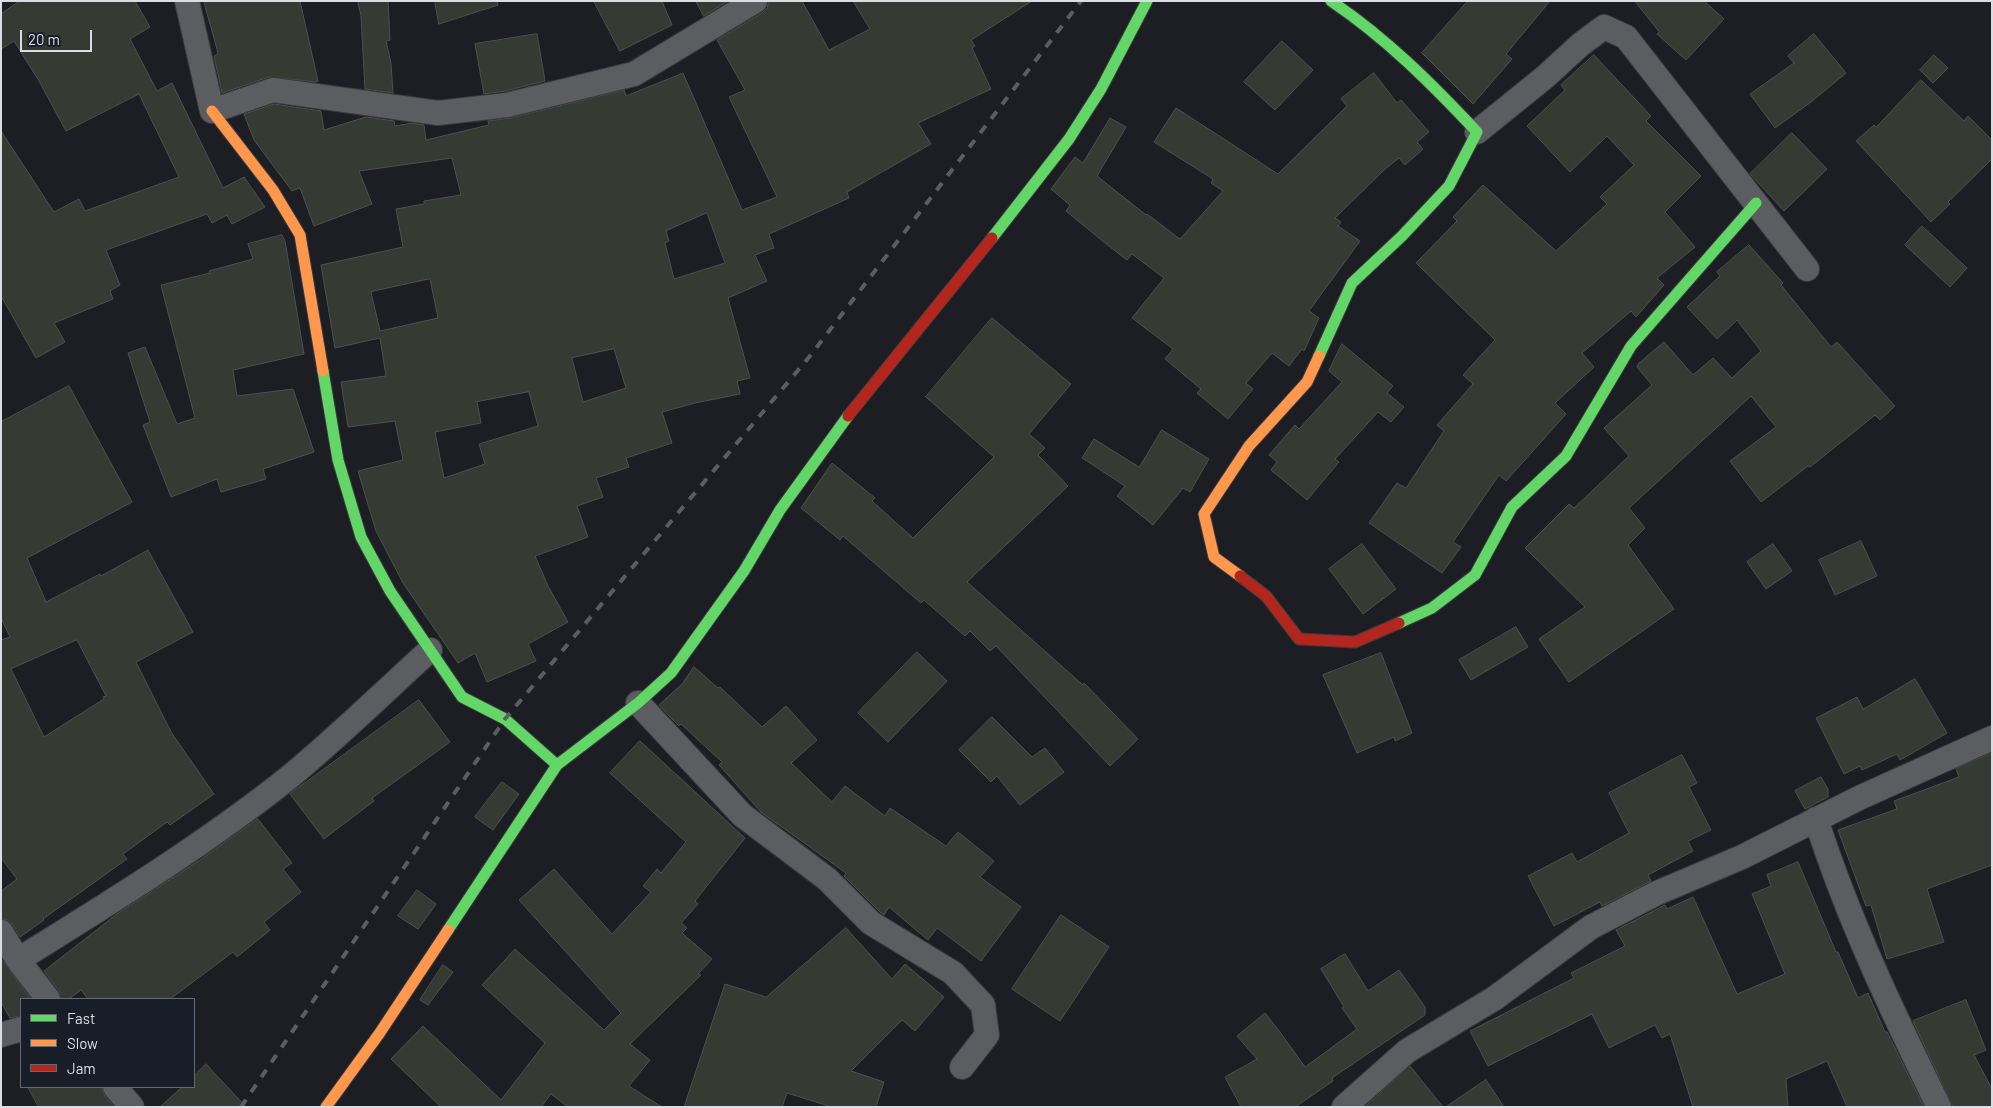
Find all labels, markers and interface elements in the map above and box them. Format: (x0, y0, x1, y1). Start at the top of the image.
scale bar (22, 20, 95, 52)
text: 20 m (28, 30, 60, 48)
legend (20, 998, 195, 1088)
text: Fast (67, 1009, 95, 1027)
text: Slow (67, 1034, 98, 1052)
text: Jam (67, 1059, 96, 1077)

